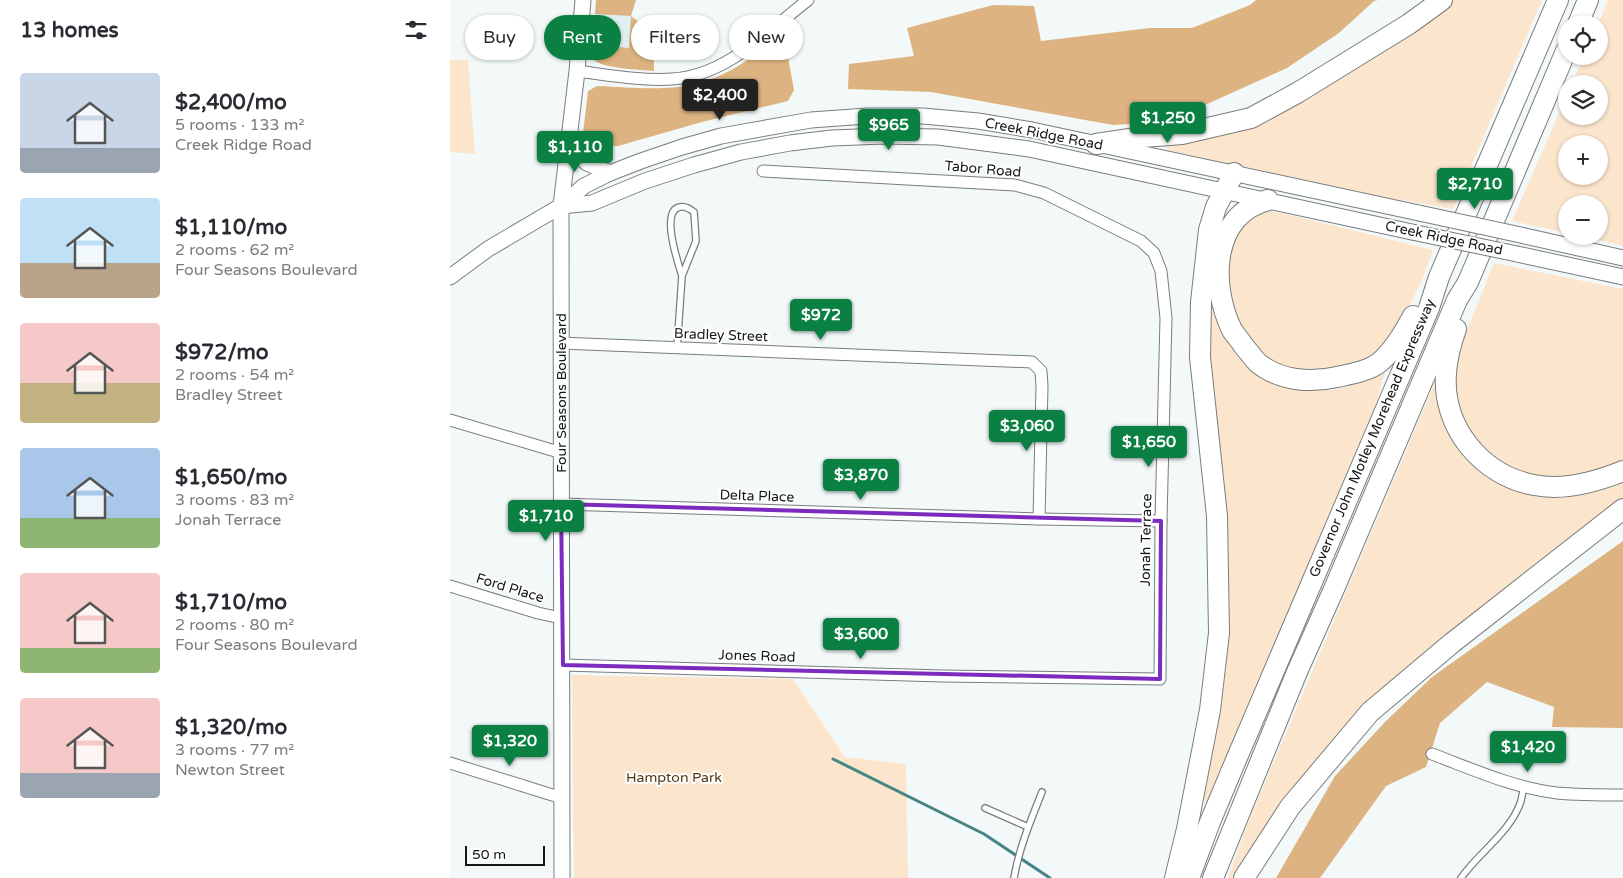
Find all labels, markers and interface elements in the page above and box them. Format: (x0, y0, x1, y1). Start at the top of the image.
chip: Buy (465, 15, 534, 60)
chip: Rent (544, 15, 621, 60)
chip: Filters (631, 15, 719, 60)
chip: New (729, 15, 803, 60)
map controls (1558, 15, 1608, 245)
button: locate (1558, 15, 1608, 65)
icon: filters (402, 16, 430, 44)
text: 13 homes (20, 18, 119, 43)
button: layers (1558, 75, 1608, 125)
pin: $2,400 (679, 78, 761, 121)
text: $2,400 (693, 85, 747, 105)
text: $2,400/mo (175, 90, 287, 115)
icon: home (60, 93, 120, 153)
pin: $1,250 (1127, 102, 1209, 144)
pin: $965 (859, 108, 919, 151)
text: $1,250 (1141, 108, 1195, 128)
street label: Creek Ridge Road (984, 114, 1104, 154)
text: 5 rooms · 133 m² (175, 115, 304, 135)
text: $965 (869, 115, 909, 135)
pin: $1,110 (534, 130, 616, 173)
text: Creek Ridge Road (175, 135, 312, 155)
button: + (1558, 135, 1608, 185)
text: $1,110 (548, 137, 602, 157)
street label: Tabor Road (944, 157, 1022, 181)
pin: $2,710 (1434, 168, 1516, 210)
text: $2,710 (1448, 174, 1502, 194)
button: − (1558, 195, 1608, 245)
text: $1,110/mo (175, 215, 287, 240)
street label: Creek Ridge Road (1384, 217, 1504, 259)
icon: home (60, 218, 120, 278)
text: 2 rooms · 62 m² (175, 240, 294, 260)
text: Four Seasons Boulevard (175, 260, 358, 280)
street label: Governor John Motley Morehead Expressway (1305, 296, 1439, 580)
pin: $972 (791, 298, 851, 341)
text: $972 (801, 305, 841, 325)
street label: Four Seasons Boulevard (553, 313, 570, 473)
street label: Bradley Street (674, 325, 769, 345)
text: $972/mo (175, 340, 269, 365)
icon: home (60, 343, 120, 403)
text: 2 rooms · 54 m² (175, 365, 294, 385)
text: Bradley Street (175, 385, 283, 405)
pin: $3,060 (986, 410, 1068, 452)
text: $3,060 (1000, 416, 1054, 436)
pin: $1,650 (1108, 426, 1190, 468)
text: $1,650 (1122, 432, 1176, 452)
pin: $3,870 (820, 458, 902, 501)
text: $1,650/mo (175, 465, 287, 490)
text: $3,870 (834, 465, 888, 485)
icon: home (60, 468, 120, 528)
street label: Delta Place (719, 486, 795, 506)
text: 3 rooms · 83 m² (175, 490, 294, 510)
street label: Jonah Terrace (1137, 493, 1155, 587)
pin: $1,710 (505, 500, 587, 542)
text: $1,710 (519, 506, 573, 526)
text: Jonah Terrace (175, 510, 281, 530)
street label: Ford Place (474, 570, 546, 606)
text: $1,710/mo (175, 590, 287, 615)
icon: home (60, 593, 120, 653)
text: 2 rooms · 80 m² (175, 615, 294, 635)
pin: $3,600 (820, 618, 902, 660)
text: $3,600 (834, 624, 888, 644)
text: Four Seasons Boulevard (175, 635, 358, 655)
street label: Jones Road (718, 646, 796, 666)
text: $1,320/mo (175, 715, 287, 740)
icon: home (60, 718, 120, 778)
pin: $1,320 (469, 724, 551, 767)
pin: $1,420 (1487, 730, 1569, 773)
text: $1,320 (483, 731, 537, 751)
text: $1,420 (1501, 737, 1555, 757)
text: 3 rooms · 77 m² (175, 740, 294, 760)
text: Newton Street (175, 760, 285, 780)
park label: Hampton Park (626, 769, 722, 786)
scale bar (465, 843, 545, 866)
text: 50 m (472, 846, 506, 863)

